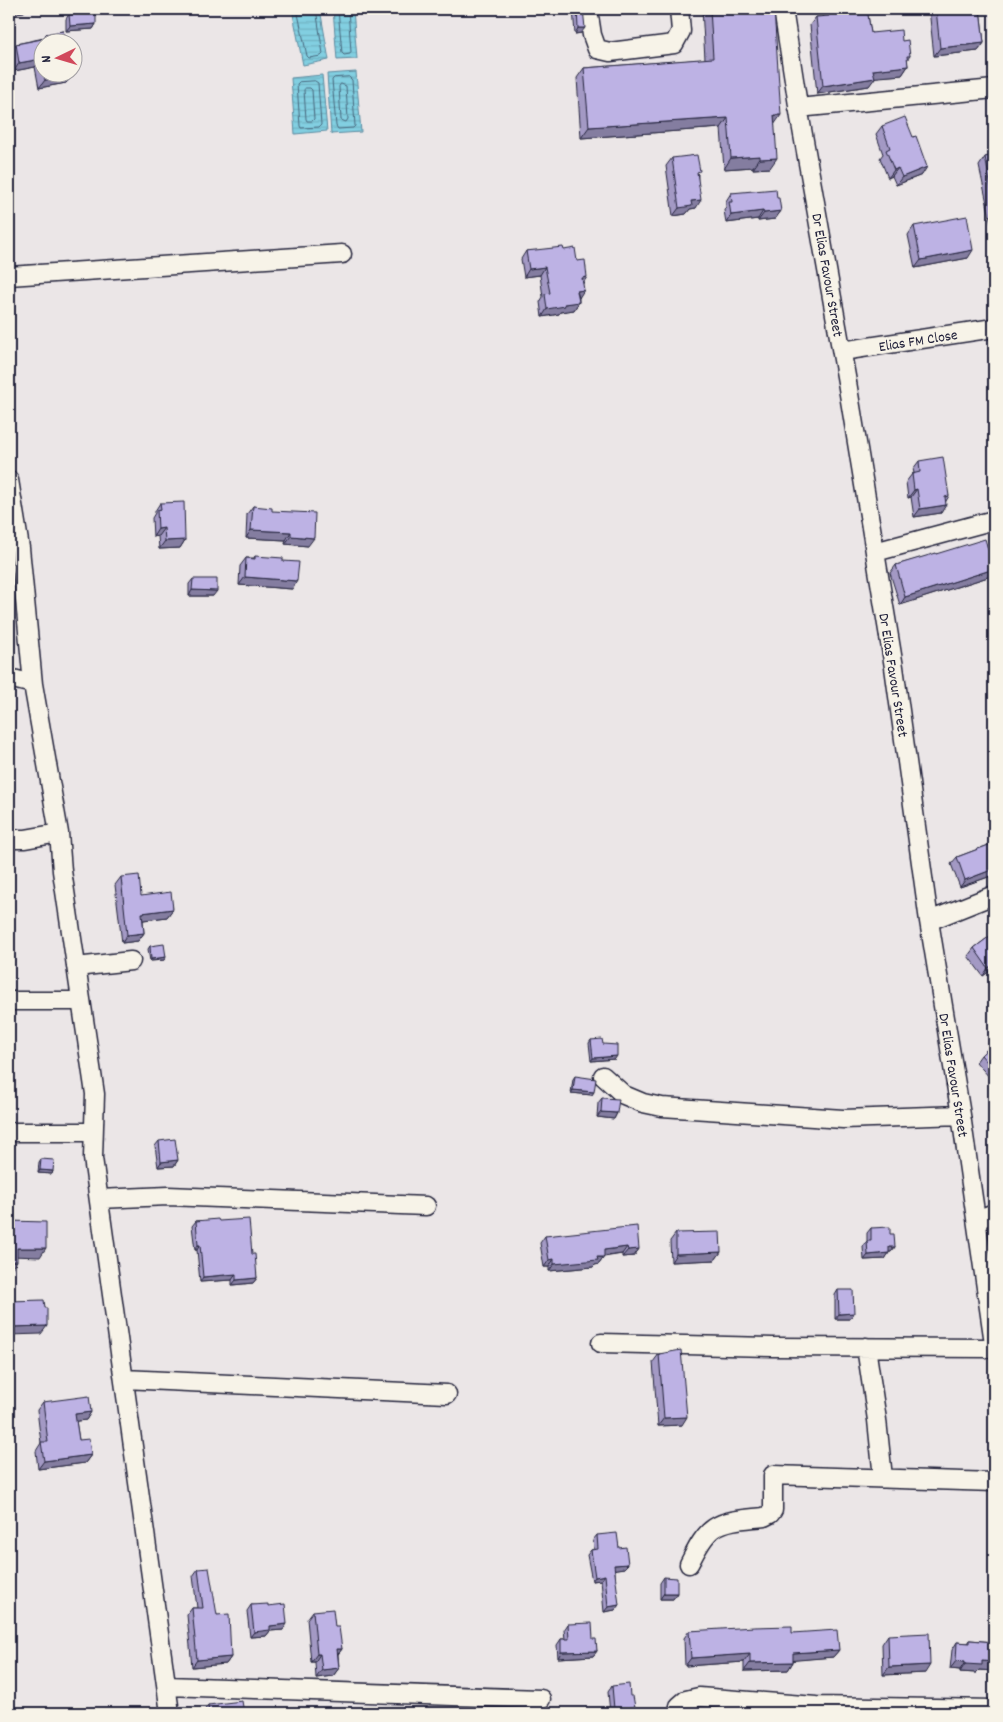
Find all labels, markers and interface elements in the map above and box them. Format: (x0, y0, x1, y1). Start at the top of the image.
north arrow (32, 32, 82, 82)
text: N (37, 55, 57, 63)
street label: Dr Elias Favour Street (804, 212, 848, 339)
street label: Elias FM Close (877, 325, 960, 359)
street label: Dr Elias Favour Street (871, 612, 913, 739)
street label: Dr Elias Favour Street (931, 1012, 973, 1139)

